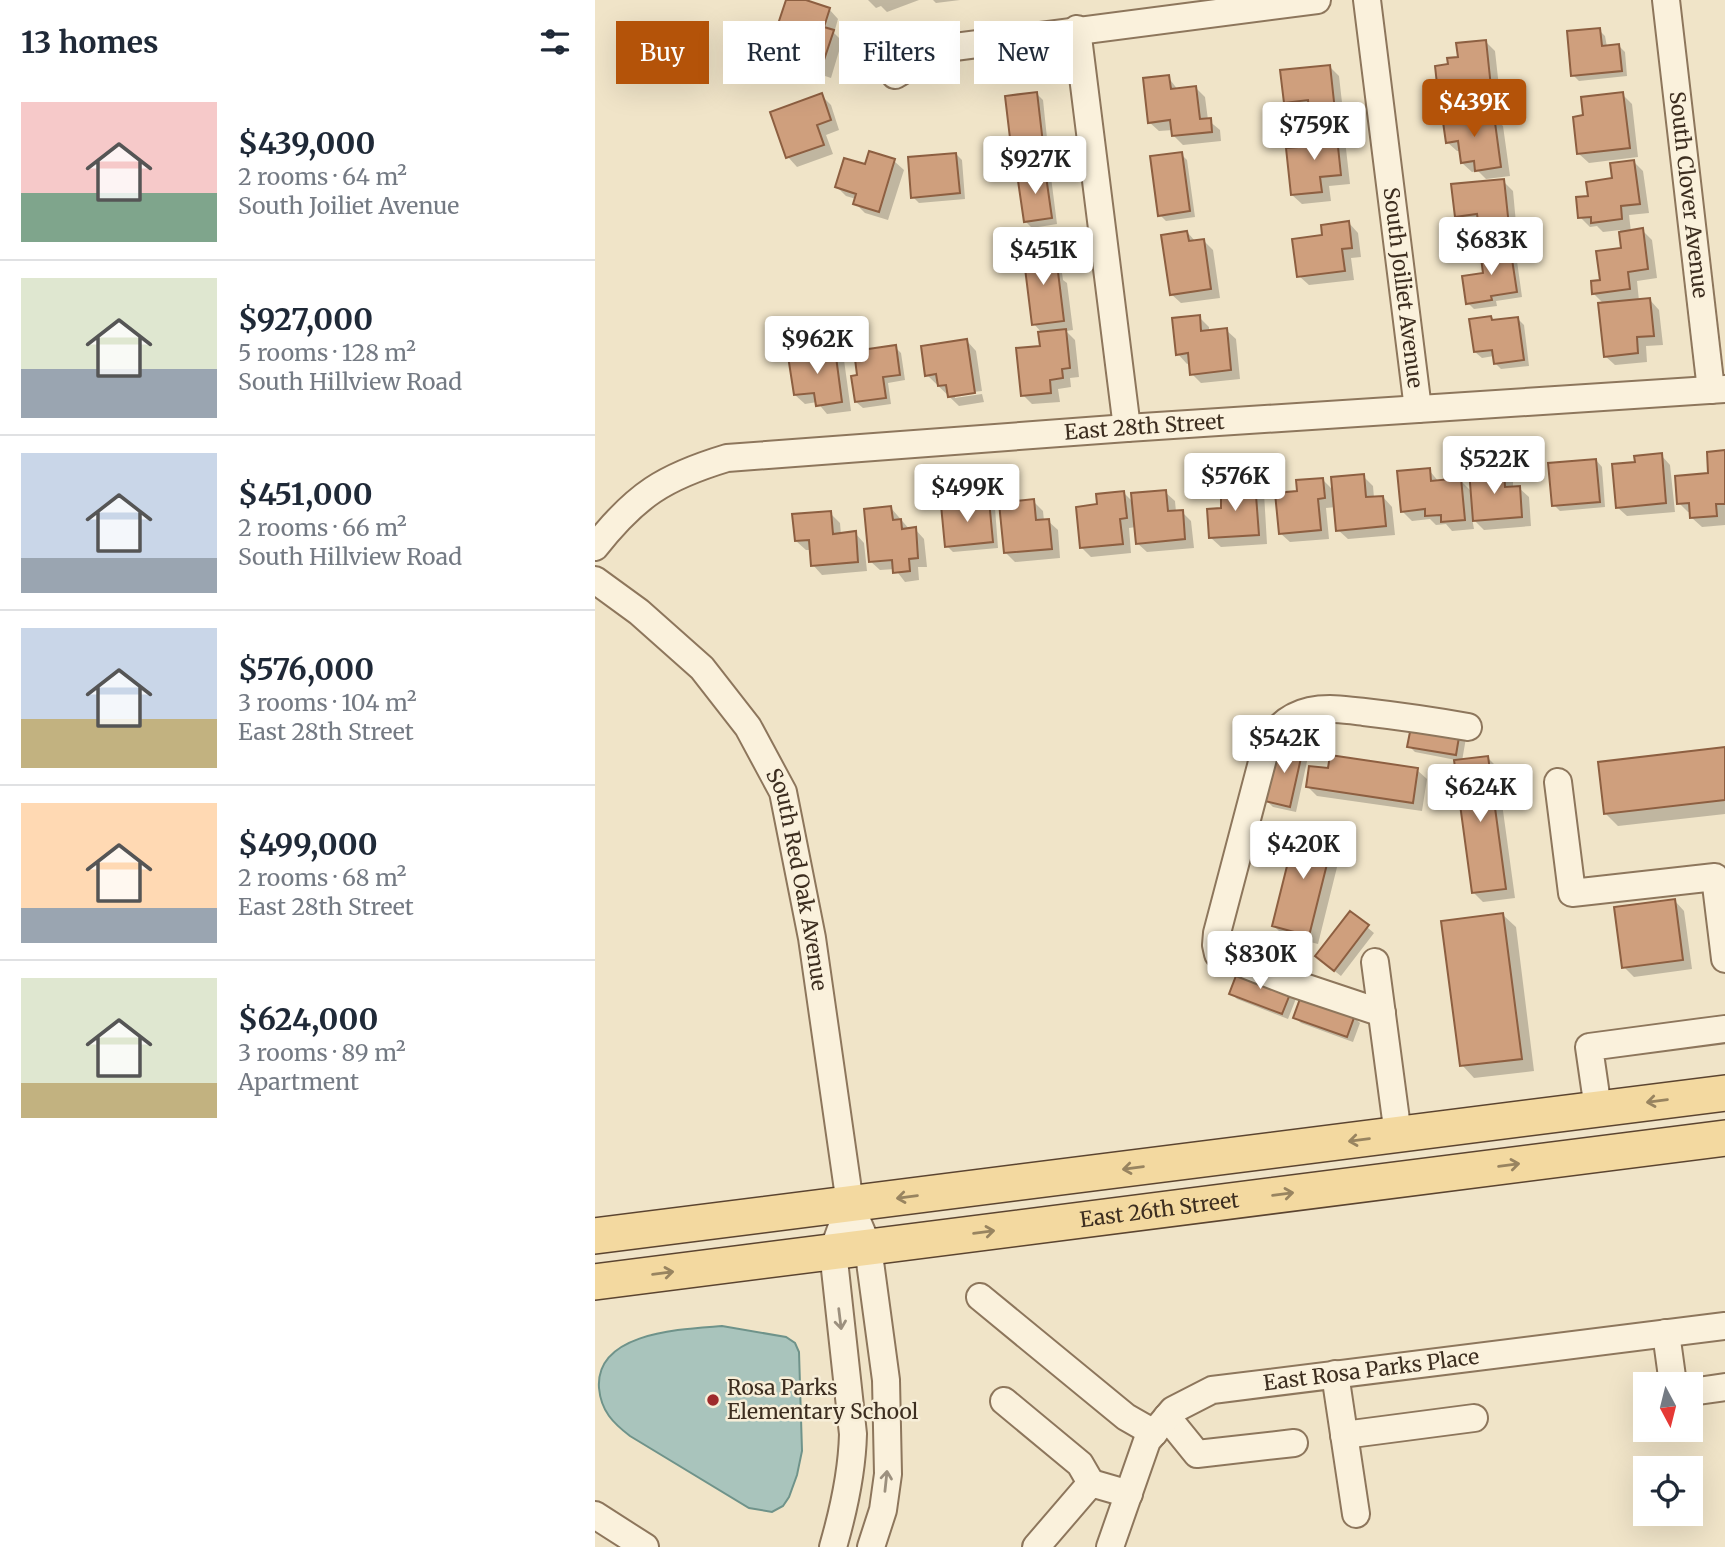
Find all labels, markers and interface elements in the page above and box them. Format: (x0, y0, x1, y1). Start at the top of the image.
chip: Buy (616, 21, 709, 84)
chip: Rent (723, 21, 825, 84)
chip: Filters (839, 21, 960, 84)
chip: New (974, 21, 1073, 84)
text: 13 homes (21, 23, 159, 61)
icon: filters (536, 23, 574, 61)
pin: $439K (1425, 80, 1523, 139)
text: $439K (1438, 87, 1510, 116)
street label: South Clover Avenue (1664, 90, 1714, 300)
pin: $759K (1265, 102, 1363, 162)
text: $759K (1278, 110, 1350, 139)
text: $439,000 (238, 124, 375, 162)
icon: home (77, 130, 161, 214)
pin: $927K (986, 136, 1084, 196)
text: $927K (999, 144, 1071, 173)
text: 2 rooms · 64 m² (238, 162, 407, 191)
street label: South Joiliet Avenue (1377, 186, 1429, 390)
text: South Joiliet Avenue (238, 191, 459, 220)
pin: $683K (1442, 218, 1540, 277)
text: $683K (1455, 225, 1527, 254)
pin: $451K (994, 228, 1092, 287)
text: $451K (1009, 235, 1077, 264)
text: $927,000 (238, 300, 373, 338)
icon: home (77, 306, 161, 390)
pin: $962K (768, 316, 866, 376)
text: $962K (781, 324, 853, 353)
text: 5 rooms · 128 m² (238, 338, 416, 367)
text: South Hillview Road (238, 367, 462, 396)
street label: East 28th Street (1063, 408, 1225, 446)
pin: $522K (1445, 436, 1543, 496)
text: $522K (1459, 444, 1529, 473)
pin: $576K (1186, 454, 1284, 513)
text: $576K (1200, 461, 1270, 490)
pin: $499K (918, 464, 1016, 524)
text: $499K (930, 472, 1004, 501)
text: $451,000 (238, 475, 373, 513)
icon: home (77, 481, 161, 565)
text: 2 rooms · 66 m² (238, 513, 407, 542)
text: South Hillview Road (238, 542, 462, 571)
text: $576,000 (238, 650, 374, 688)
icon: home (77, 656, 161, 740)
text: 3 rooms · 104 m² (238, 688, 417, 717)
pin: $542K (1235, 716, 1333, 775)
text: East 28th Street (238, 717, 414, 746)
text: $542K (1248, 723, 1320, 752)
street label: South Red Oak Avenue (760, 764, 833, 993)
pin: $624K (1431, 764, 1529, 824)
text: $624K (1444, 772, 1516, 801)
pin: $420K (1254, 822, 1352, 881)
text: $499,000 (238, 825, 378, 863)
text: $420K (1266, 829, 1340, 858)
icon: home (77, 831, 161, 915)
text: 2 rooms · 68 m² (238, 863, 406, 892)
text: East 28th Street (238, 892, 414, 921)
pin: $830K (1211, 932, 1309, 991)
text: $830K (1223, 939, 1297, 968)
text: $624,000 (238, 1000, 378, 1038)
icon: home (77, 1006, 161, 1090)
text: 3 rooms · 89 m² (238, 1038, 406, 1067)
text: Apartment (238, 1067, 359, 1096)
one-way arrow (1646, 1095, 1669, 1108)
one-way arrow (1348, 1133, 1371, 1146)
one-way arrow (1497, 1159, 1520, 1172)
one-way arrow (1122, 1162, 1145, 1175)
street label: East 26th Street (1078, 1186, 1241, 1233)
one-way arrow (1271, 1188, 1294, 1201)
one-way arrow (896, 1190, 919, 1203)
one-way arrow (973, 1226, 995, 1239)
one-way arrow (651, 1267, 674, 1280)
one-way arrow (834, 1307, 847, 1330)
street label: East Rosa Parks Place (1262, 1343, 1481, 1396)
north arrow (1633, 1372, 1703, 1442)
map controls (1633, 1372, 1703, 1526)
place label: Rosa Parks Elementary School (727, 1374, 919, 1425)
marker: Rosa Parks Elementary School (705, 1392, 721, 1408)
button: locate (1633, 1456, 1703, 1526)
one-way arrow (880, 1470, 893, 1493)

